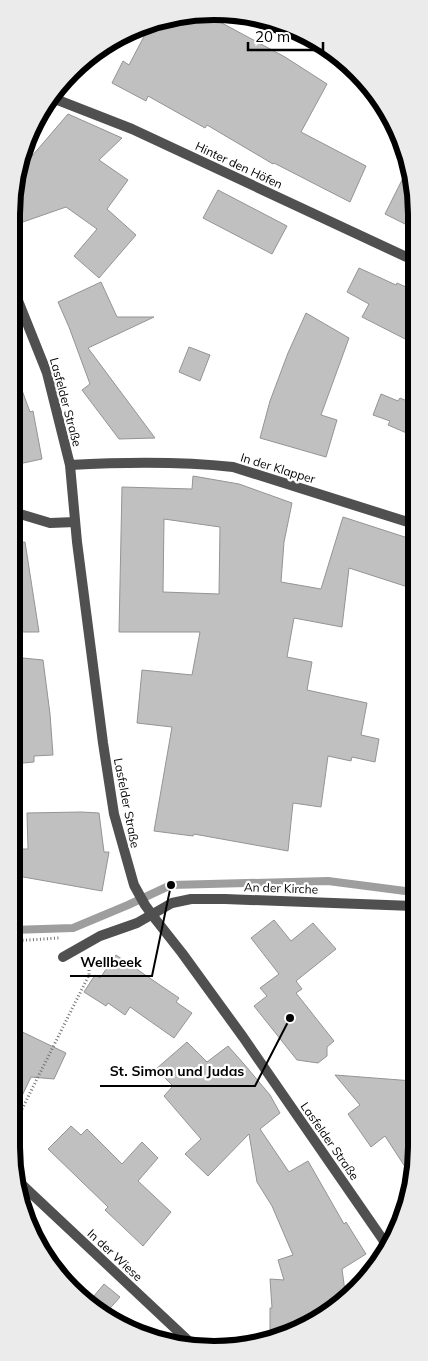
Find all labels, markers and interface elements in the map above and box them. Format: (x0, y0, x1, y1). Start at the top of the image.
scale bar (248, 20, 323, 52)
text: 20 m (255, 27, 290, 46)
street label: Hinter den Höfen (193, 138, 285, 192)
street label: Lasfelder Straße (47, 356, 85, 448)
street label: In der Klapper (239, 450, 318, 487)
street label: Lasfelder Straße (111, 757, 143, 849)
street label: An der Kirche (244, 879, 318, 897)
callout: Wellbeek (70, 947, 152, 976)
text: Wellbeek (80, 953, 142, 971)
callout: St. Simon und Judas (100, 1057, 255, 1086)
text: St. Simon und Judas (110, 1062, 244, 1080)
street label: Lasfelder Straße (298, 1099, 362, 1183)
street label: In der Wiese (84, 1226, 146, 1284)

